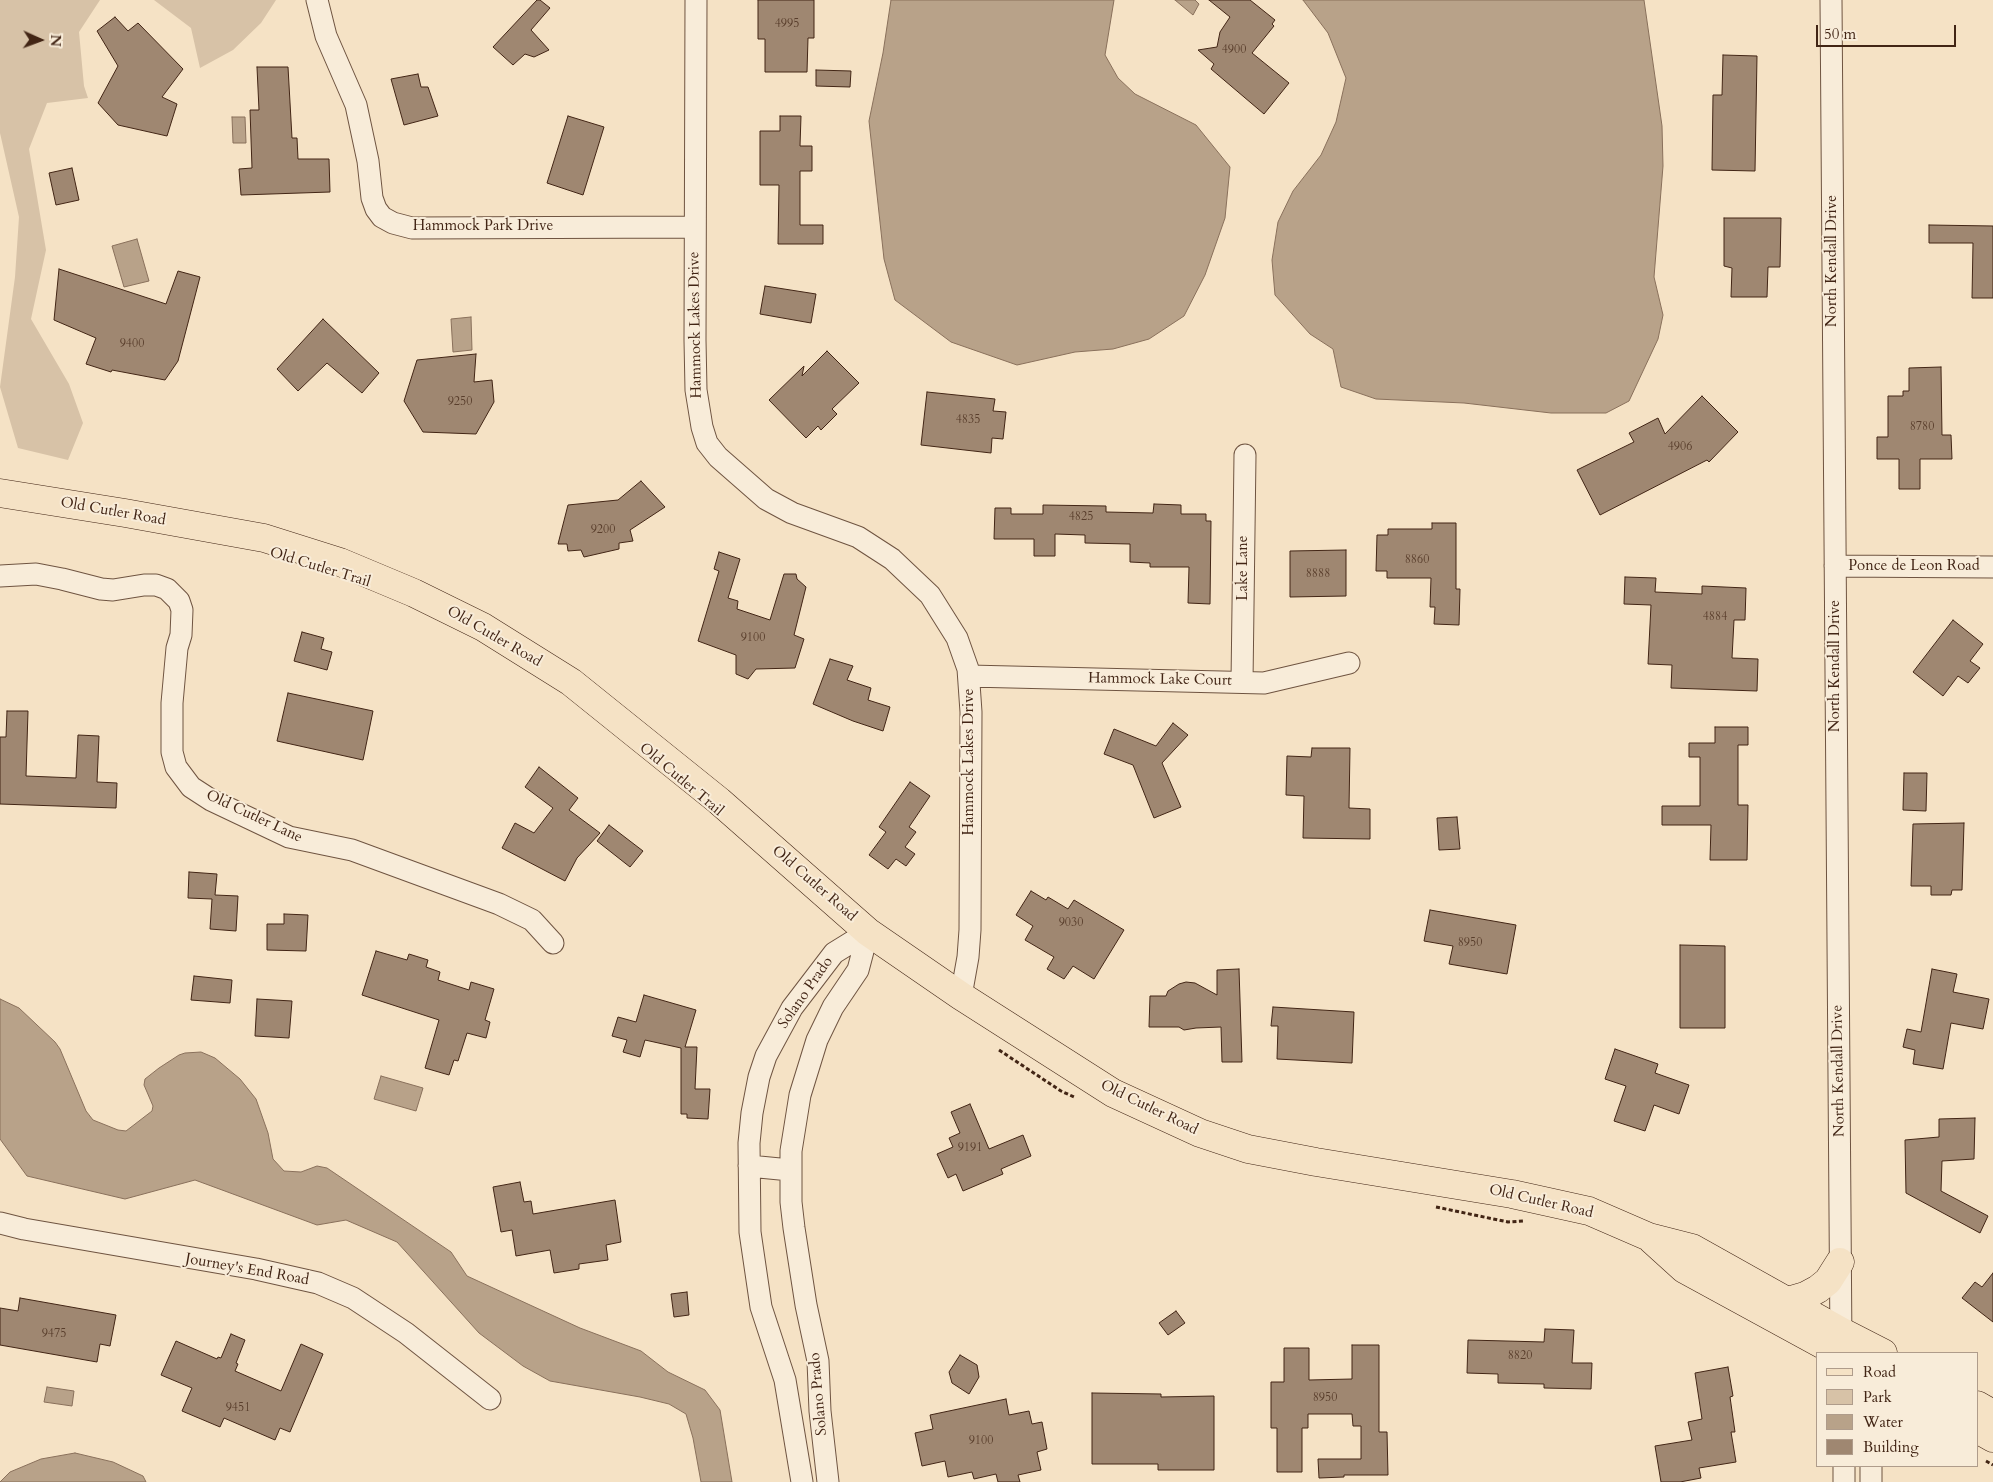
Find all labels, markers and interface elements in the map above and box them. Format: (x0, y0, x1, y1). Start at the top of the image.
north arrow (15, 15, 65, 65)
scale bar (1818, 15, 1958, 47)
house number: 4995 (775, 17, 799, 31)
text: 50 m (1824, 24, 1856, 44)
text: N (46, 34, 65, 47)
house number: 4900 (1222, 43, 1246, 57)
street label: North Kendall Drive (1824, 195, 1842, 327)
street label: Hammock Park Drive (413, 218, 553, 236)
street label: Hammock Lakes Drive (686, 251, 706, 399)
house number: 9400 (120, 337, 144, 351)
house number: 9250 (448, 395, 472, 409)
house number: 4835 (956, 413, 980, 427)
house number: 8780 (1910, 420, 1934, 434)
house number: 4906 (1668, 440, 1692, 454)
street label: Old Cutler Road (59, 494, 167, 530)
house number: 4825 (1069, 510, 1093, 524)
house number: 9200 (591, 523, 615, 537)
street label: Lake Lane (1235, 535, 1253, 601)
street label: Old Cutler Trail (267, 544, 373, 592)
house number: 8860 (1405, 553, 1429, 567)
street label: Ponce de Leon Road (1848, 558, 1980, 576)
house number: 8888 (1306, 567, 1330, 581)
street label: North Kendall Drive (1827, 600, 1845, 732)
street label: Old Cutler Road (443, 603, 545, 671)
house number: 4884 (1703, 610, 1727, 624)
house number: 9100 (741, 631, 765, 645)
street label: Hammock Lake Court (1088, 670, 1232, 690)
street label: Hammock Lakes Drive (961, 688, 979, 836)
street label: Old Cutler Trail (635, 740, 727, 820)
street label: Old Cutler Lane (203, 787, 305, 847)
street label: Old Cutler Road (768, 842, 860, 926)
house number: 9030 (1059, 916, 1083, 930)
house number: 8950 (1458, 936, 1482, 950)
street label: Solano Prado (775, 954, 837, 1032)
street label: North Kendall Drive (1829, 1005, 1849, 1137)
street label: Old Cutler Road (1097, 1077, 1201, 1139)
house number: 9191 (958, 1141, 982, 1155)
street label: Old Cutler Road (1487, 1181, 1595, 1223)
street label: Journey's End Road (184, 1250, 310, 1290)
house number: 9475 (42, 1327, 66, 1341)
house number: 8820 (1508, 1349, 1532, 1363)
street label: Solano Prado (806, 1352, 832, 1436)
legend (1816, 1352, 1978, 1467)
text: Road (1863, 1362, 1896, 1382)
text: Park (1863, 1387, 1892, 1407)
house number: 8950 (1313, 1391, 1337, 1405)
house number: 9451 (226, 1401, 250, 1415)
text: Water (1863, 1412, 1903, 1432)
house number: 9100 (969, 1434, 993, 1448)
text: Building (1863, 1437, 1919, 1457)

